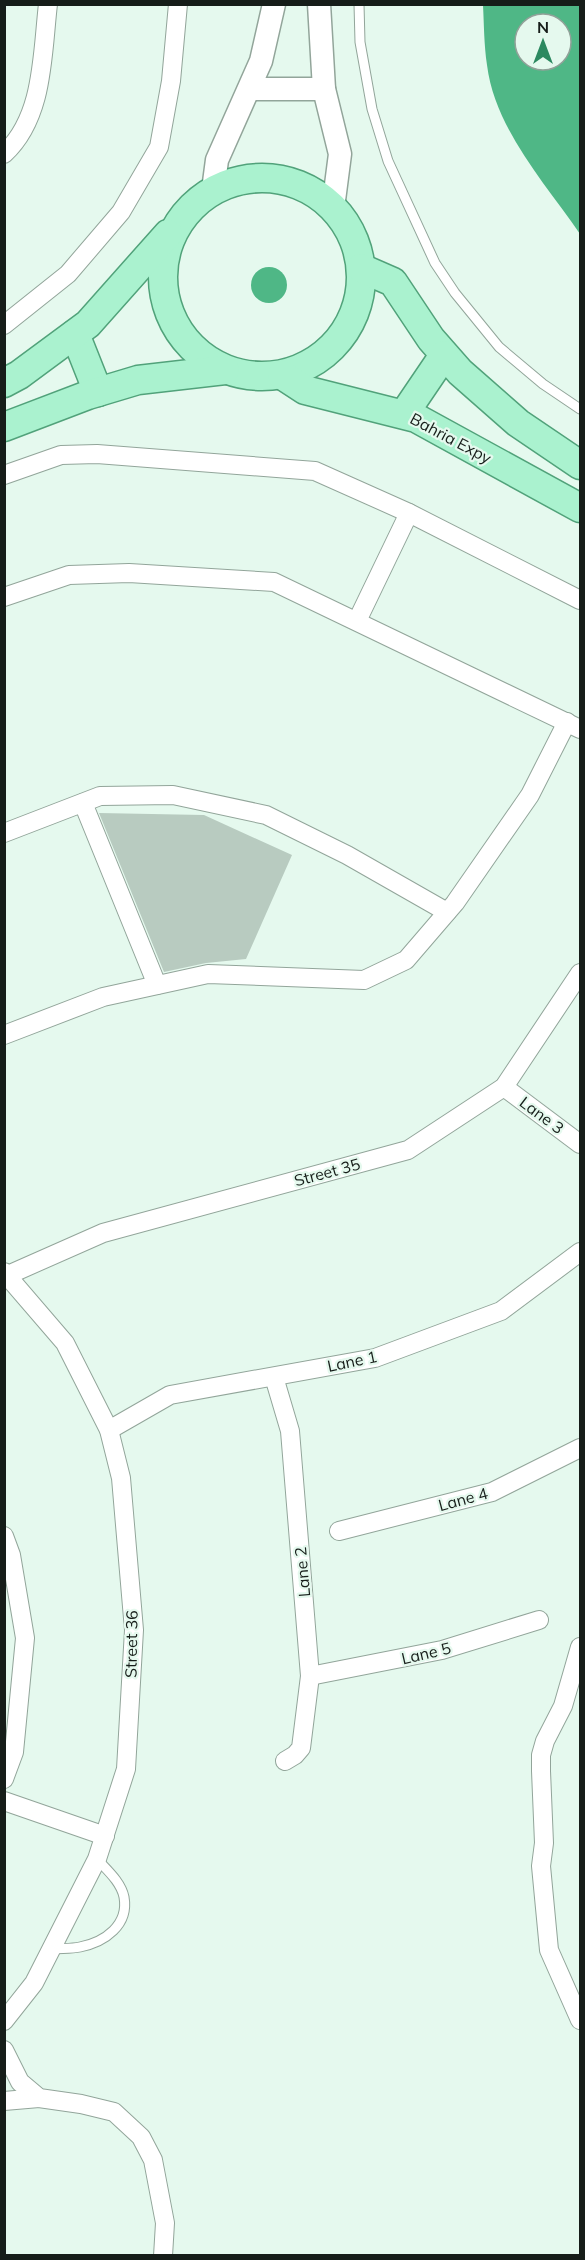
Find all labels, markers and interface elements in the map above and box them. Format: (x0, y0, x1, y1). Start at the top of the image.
north arrow (513, 12, 573, 72)
text: N (537, 17, 549, 37)
street label: Bahria Expy (407, 408, 496, 468)
street label: Lane 3 (516, 1092, 568, 1138)
street label: Street 35 (292, 1154, 362, 1190)
street label: Lane 1 (325, 1346, 379, 1376)
street label: Lane 4 (436, 1483, 490, 1515)
street label: Lane 2 (290, 1546, 314, 1598)
street label: Street 36 (120, 1610, 142, 1678)
street label: Lane 5 (399, 1638, 453, 1668)

